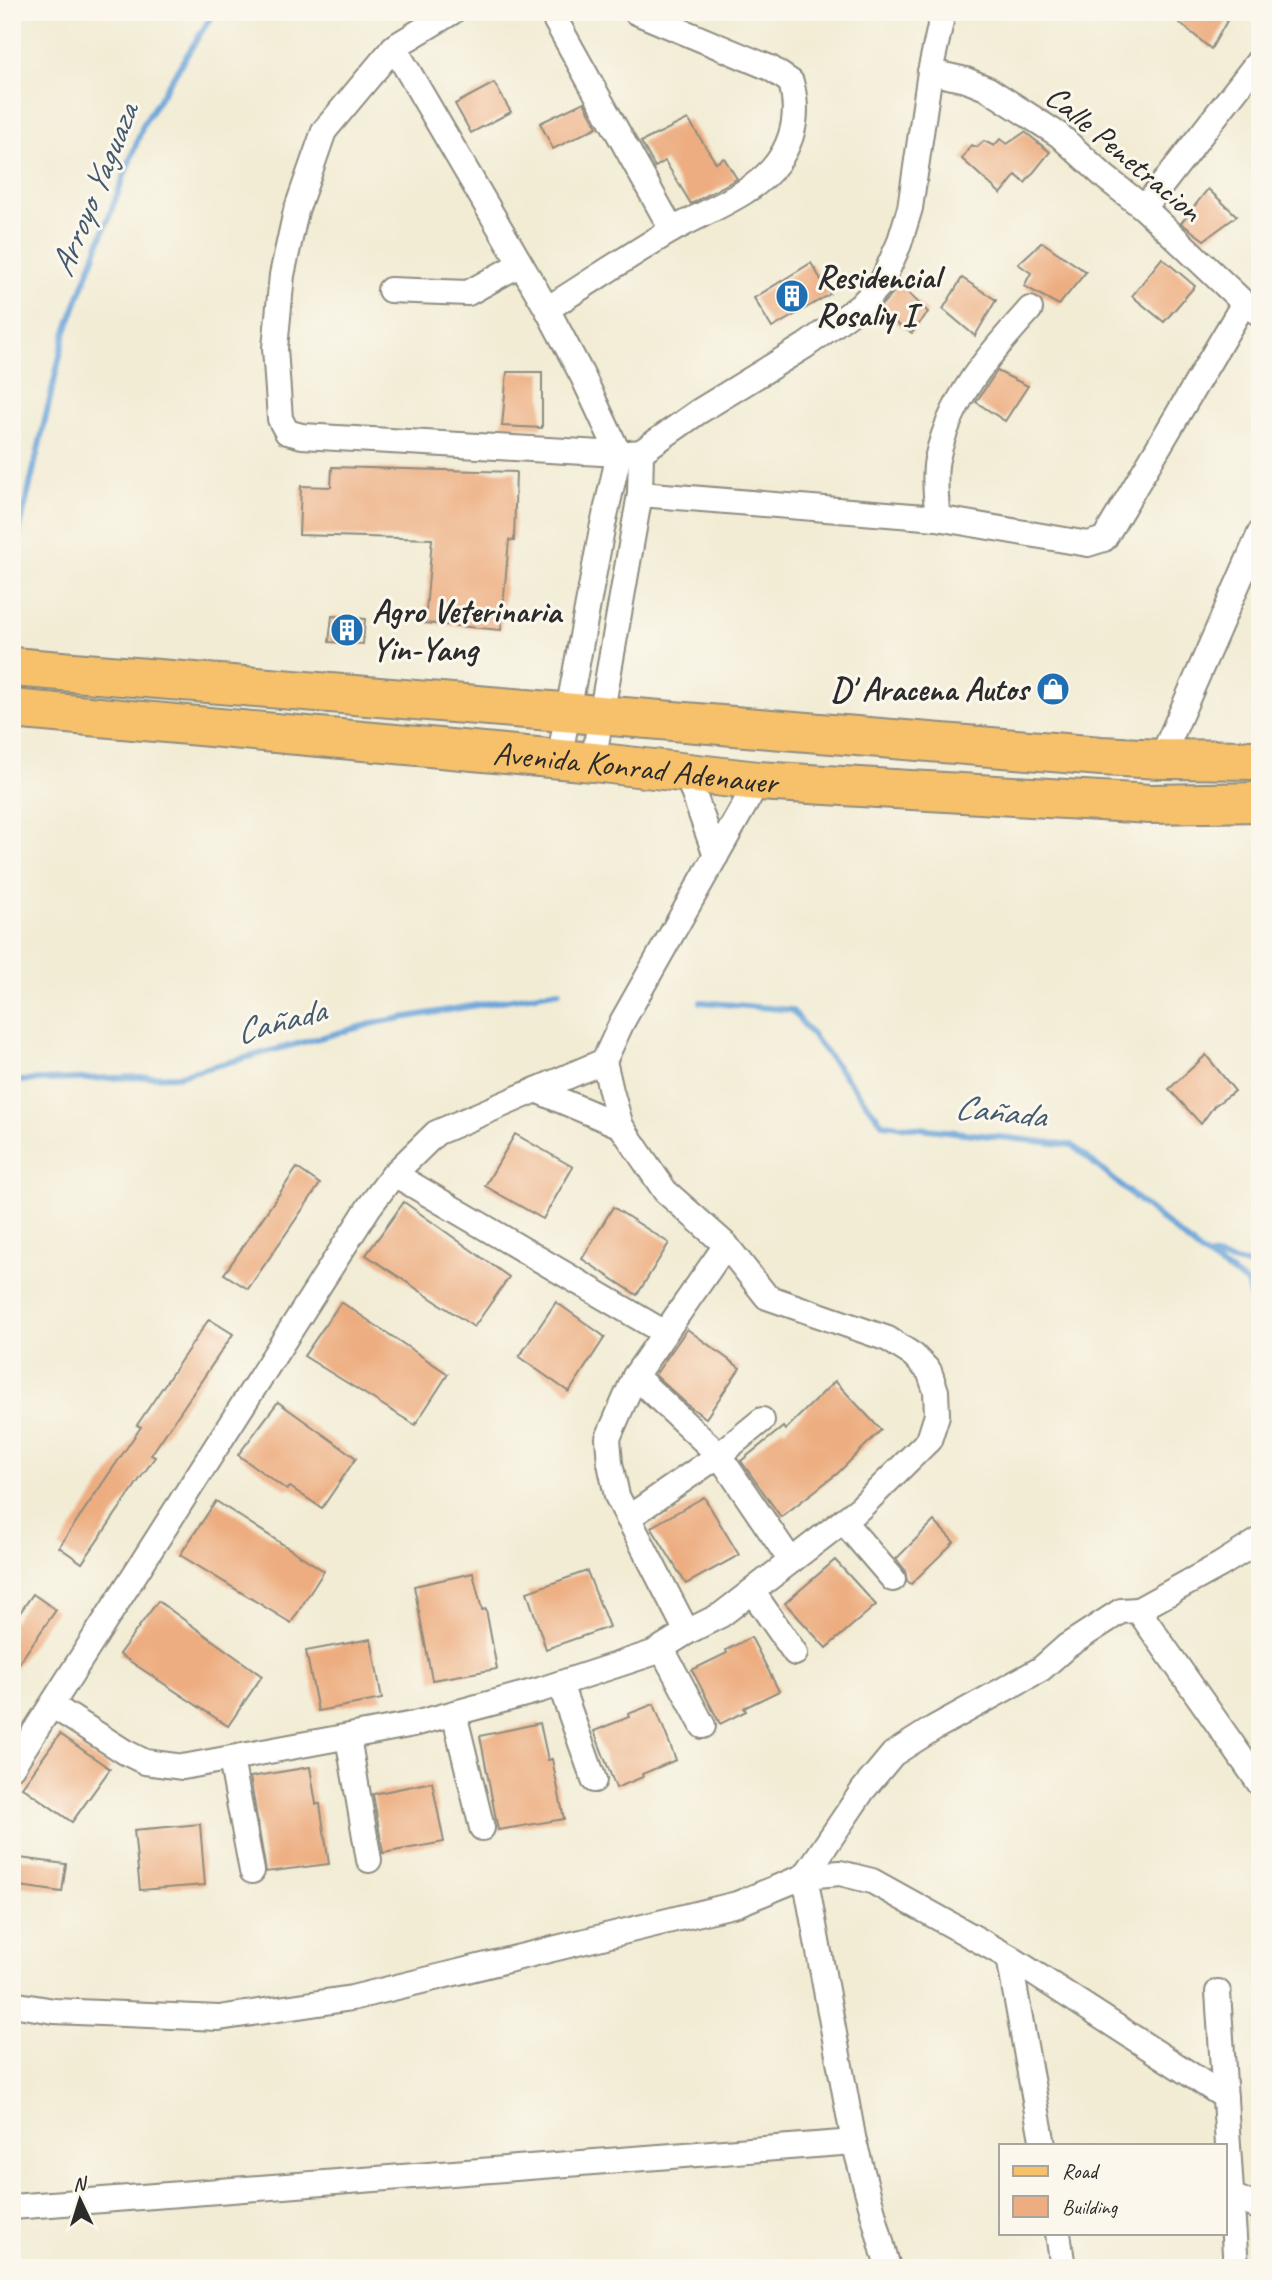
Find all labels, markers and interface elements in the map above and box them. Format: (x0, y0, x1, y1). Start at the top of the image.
street label: Calle Penetracion (1037, 75, 1212, 232)
water label: Arroyo Yaguaza (39, 94, 150, 283)
place label: Residencial Rosaliy I (816, 256, 946, 336)
building icon: Residencial Rosaliy I (773, 277, 811, 315)
place label: Agro Veterinaria Yin-Yang (372, 590, 563, 670)
building icon: Agro Veterinaria Yin-Yang (328, 611, 366, 649)
place label: D' Aracena Autos (831, 668, 1031, 710)
shop icon: D' Aracena Autos (1034, 670, 1072, 708)
street label: Avenida Konrad Adenauer (491, 732, 782, 803)
water label: Cañada (230, 987, 332, 1054)
water label: Cañada (953, 1084, 1050, 1138)
legend (999, 2144, 1226, 2234)
text: Road (1062, 2158, 1101, 2184)
north arrow (46, 2164, 116, 2234)
text: N (72, 2171, 89, 2196)
text: Building (1062, 2194, 1119, 2220)

